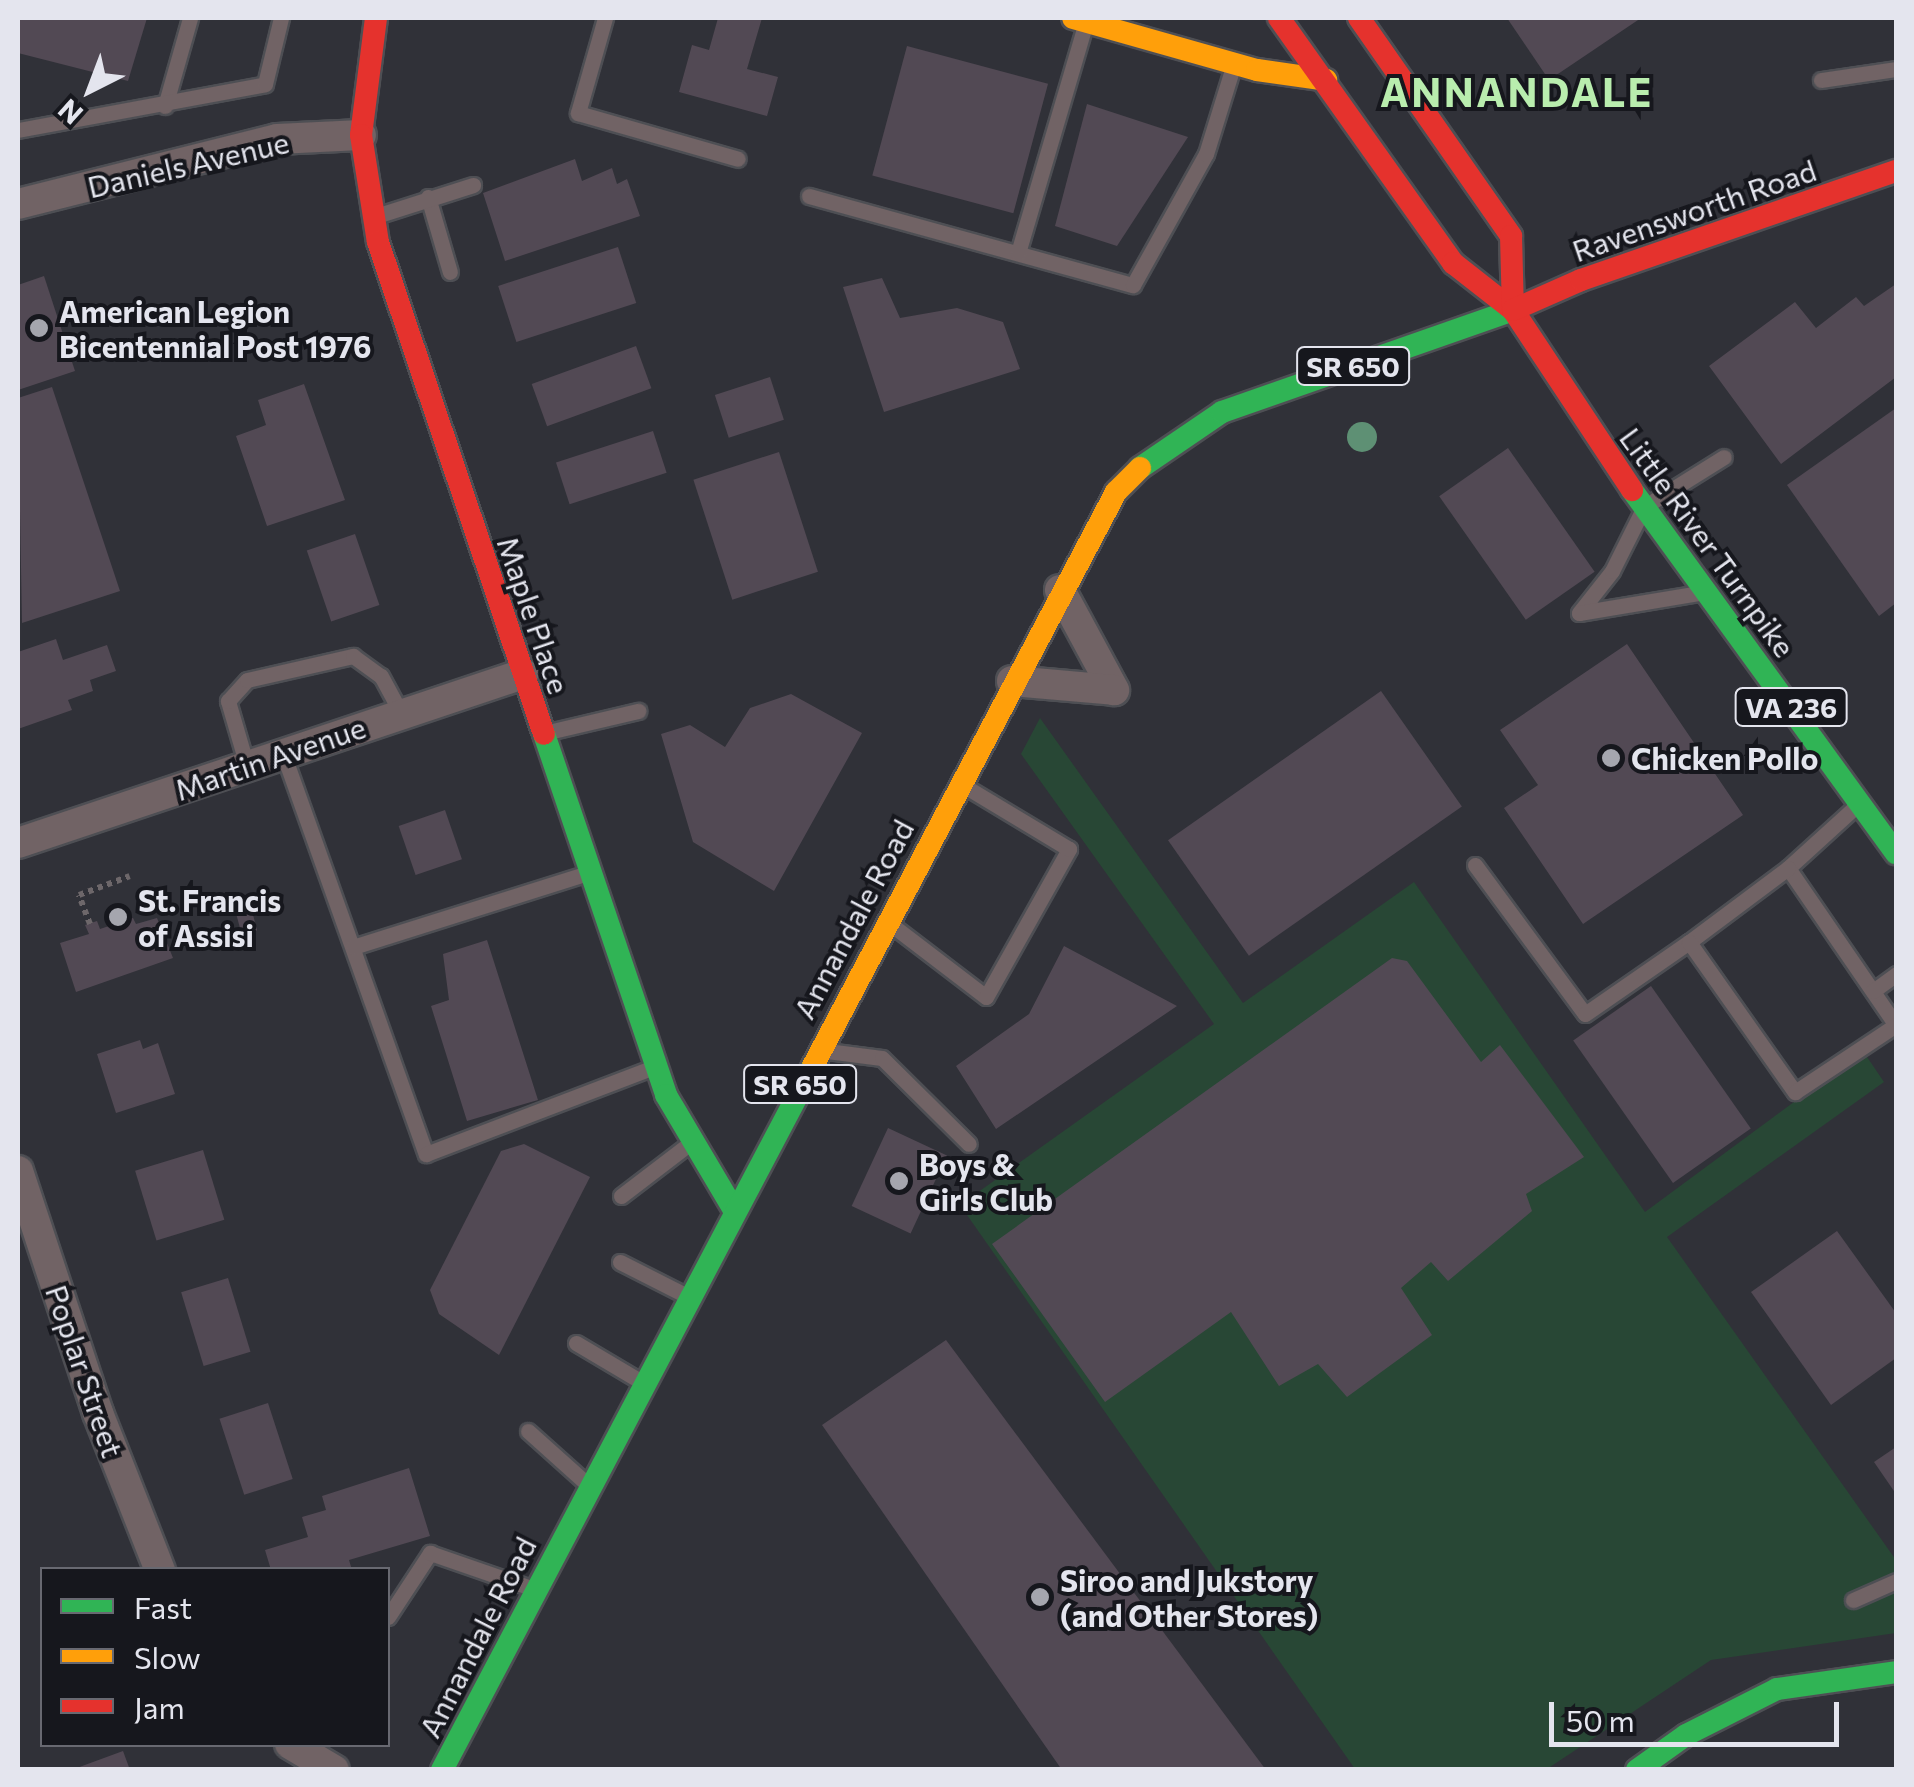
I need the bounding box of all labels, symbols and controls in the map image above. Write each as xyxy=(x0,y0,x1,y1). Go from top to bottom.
north arrow xyxy=(40,40,140,140)
district label: ANNANDALE xyxy=(1380,67,1654,115)
text: N xyxy=(51,93,89,132)
street label: Daniels Avenue xyxy=(84,123,292,205)
street label: Ravensworth Road xyxy=(1567,151,1821,269)
place label: American Legion Bicentennial Post 1976 xyxy=(59,293,372,364)
marker: American Legion Bicentennial Post 1976 xyxy=(28,317,50,339)
road number: SR 650 xyxy=(1296,343,1410,389)
street label: Little River Turnpike xyxy=(1613,420,1803,664)
street label: Maple Place xyxy=(490,532,578,698)
road number: VA 236 xyxy=(1734,684,1848,730)
street label: Martin Avenue xyxy=(170,709,370,807)
place label: Chicken Pollo xyxy=(1631,740,1818,776)
marker: Chicken Pollo xyxy=(1600,747,1622,769)
street label: Annandale Road xyxy=(785,813,921,1025)
place label: St. Francis of Assisi xyxy=(138,882,281,952)
marker: St. Francis of Assisi xyxy=(107,906,129,928)
road number: SR 650 xyxy=(742,1061,858,1107)
place label: Boys & Girls Club xyxy=(919,1146,1053,1216)
marker: Boys & Girls Club xyxy=(888,1170,910,1192)
street label: Poplar Street xyxy=(39,1280,131,1462)
street label: Annandale Road xyxy=(411,1531,543,1743)
place label: Siroo and Jukstory (and Other Stores) xyxy=(1060,1562,1318,1632)
legend xyxy=(40,1567,390,1747)
marker: Siroo and Jukstory (and Other Stores) xyxy=(1029,1586,1051,1608)
text: Fast xyxy=(134,1588,192,1625)
text: Slow xyxy=(134,1638,201,1675)
scale bar xyxy=(1554,1682,1844,1744)
text: Jam xyxy=(134,1688,185,1725)
text: 50 m xyxy=(1566,1701,1635,1738)

